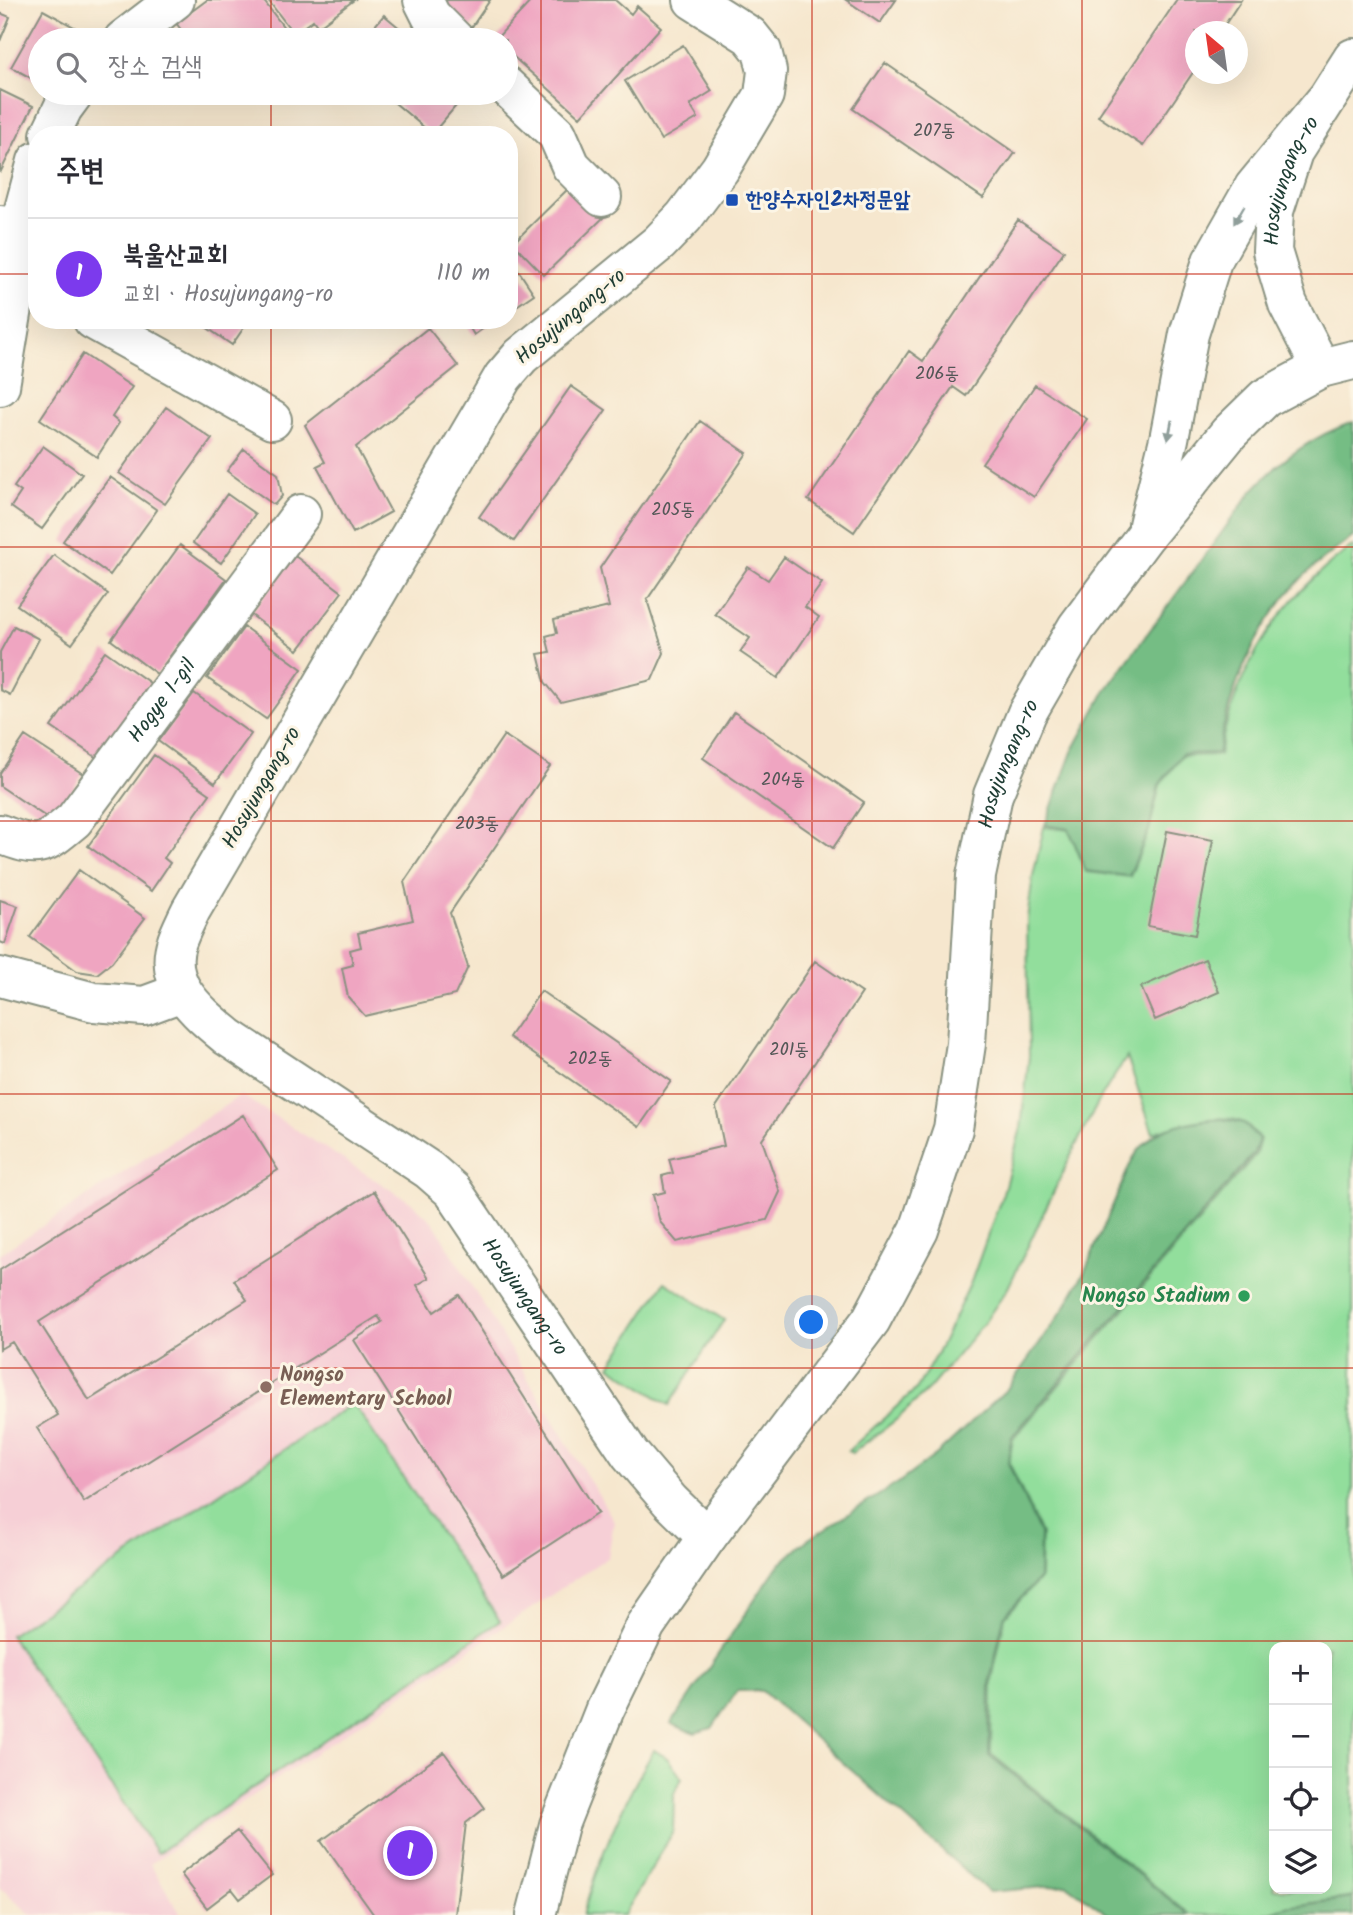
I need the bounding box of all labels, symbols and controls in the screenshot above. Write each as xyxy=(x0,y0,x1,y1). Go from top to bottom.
north arrow xyxy=(1185,21,1248,84)
search box xyxy=(28,28,518,105)
text: 장소 검색 xyxy=(108,46,202,88)
icon: search xyxy=(52,48,90,86)
street label: Hosujungang-ro xyxy=(1256,110,1328,246)
house number: 207동 xyxy=(913,117,955,146)
text: 주변 xyxy=(56,148,104,196)
place label: 한양수자인2차정문앞 xyxy=(745,184,910,217)
marker: 한양수자인2차정문앞 xyxy=(724,192,740,208)
one-way arrow xyxy=(1233,205,1245,224)
text: 북울산교회 xyxy=(123,235,228,277)
text: 1 xyxy=(76,256,82,292)
text: 110 m xyxy=(437,256,490,292)
street label: Hosujungang-ro xyxy=(508,261,634,373)
text: 교회 · Hosujungang-ro xyxy=(123,277,333,313)
house number: 206동 xyxy=(915,360,959,389)
one-way arrow xyxy=(1165,419,1176,441)
house number: 205동 xyxy=(651,496,695,525)
street label: Hogye 1-gil xyxy=(120,652,205,750)
street label: Hosujungang-ro xyxy=(970,693,1048,832)
street label: Hosujungang-ro xyxy=(214,721,310,855)
house number: 204동 xyxy=(761,766,805,795)
house number: 203동 xyxy=(455,810,499,839)
house number: 201동 xyxy=(769,1036,809,1065)
house number: 202동 xyxy=(568,1045,612,1074)
street label: Hosujungang-ro xyxy=(473,1231,576,1363)
place label: Nongso Stadium xyxy=(1082,1280,1230,1313)
marker: Nongso Stadium xyxy=(1236,1288,1252,1304)
your location xyxy=(794,1305,828,1339)
place label: Nongso Elementary School xyxy=(280,1359,452,1416)
marker: Nongso Elementary School xyxy=(258,1379,274,1395)
map controls xyxy=(1269,1642,1332,1894)
button: + xyxy=(1269,1642,1332,1705)
button: − xyxy=(1269,1705,1332,1768)
button: locate xyxy=(1269,1768,1332,1831)
pin: 1 xyxy=(387,1827,433,1879)
button: layers xyxy=(1269,1831,1332,1894)

